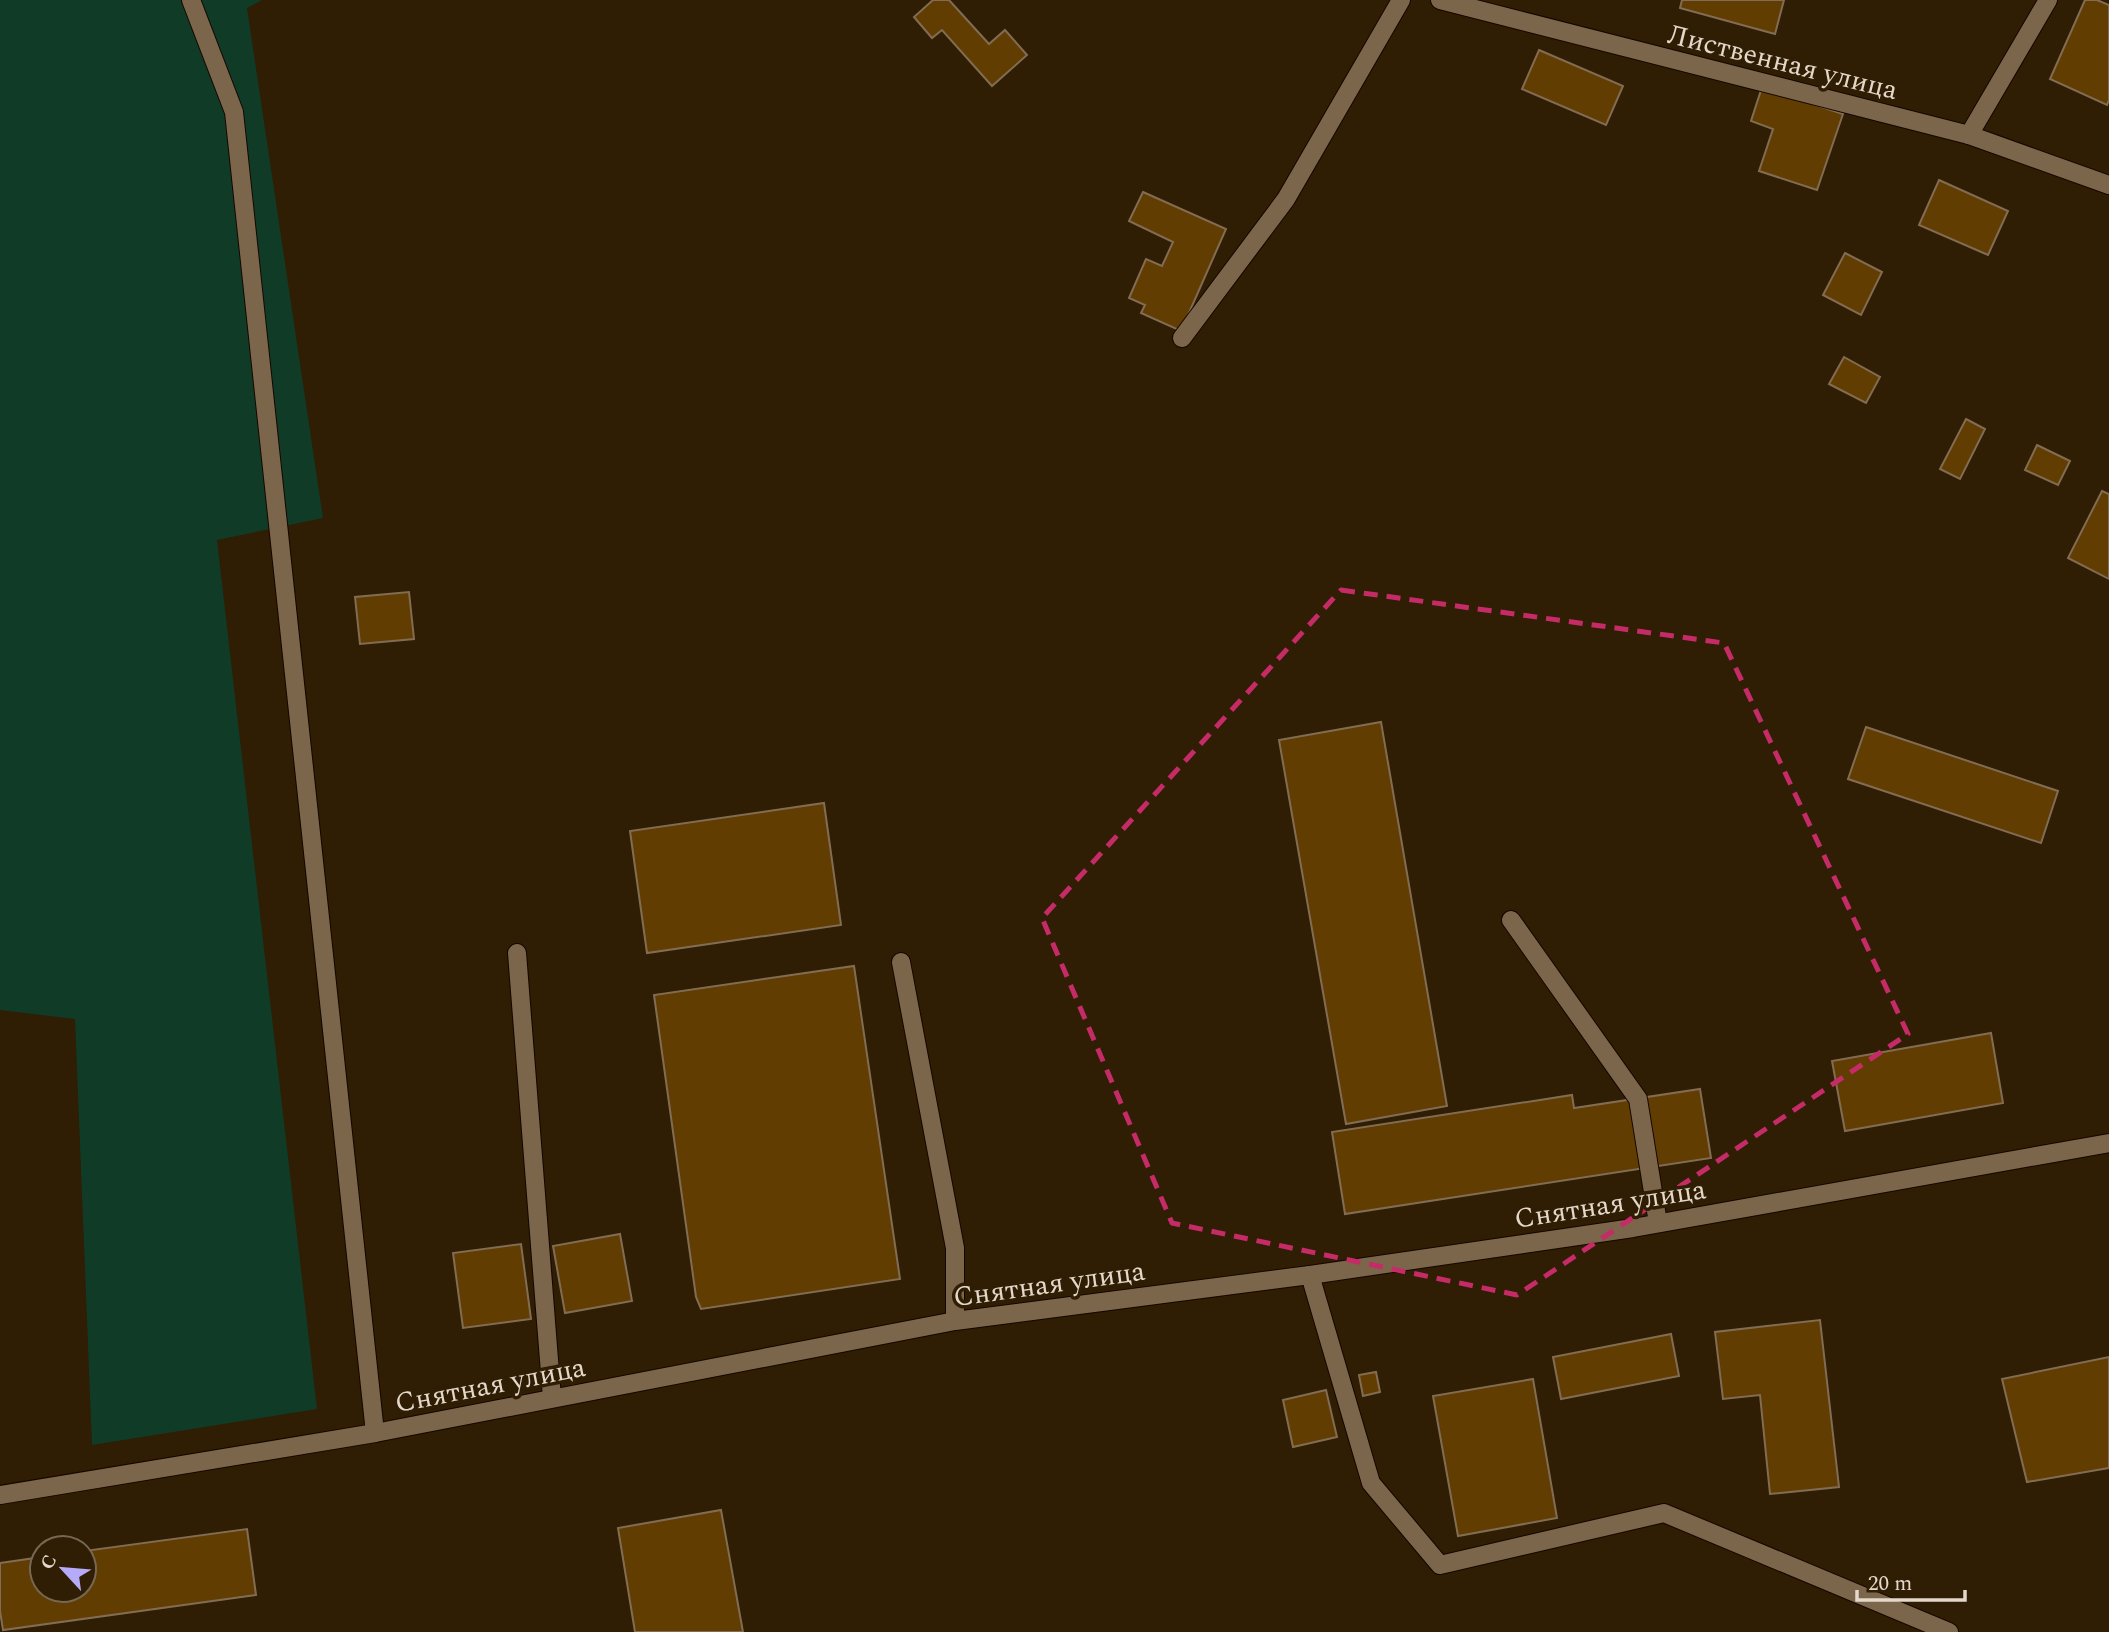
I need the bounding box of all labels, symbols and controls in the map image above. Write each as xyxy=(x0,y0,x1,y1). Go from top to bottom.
street label: Лиственная улица xyxy=(1663,13,1903,112)
street label: Снятная улица xyxy=(1511,1168,1709,1241)
street label: Снятная улица xyxy=(950,1250,1148,1319)
street label: Снятная улица xyxy=(391,1346,590,1425)
north arrow xyxy=(28,1534,98,1604)
text: С xyxy=(33,1550,65,1575)
scale bar xyxy=(1857,1558,1966,1602)
text: 20 m xyxy=(1868,1568,1912,1600)

